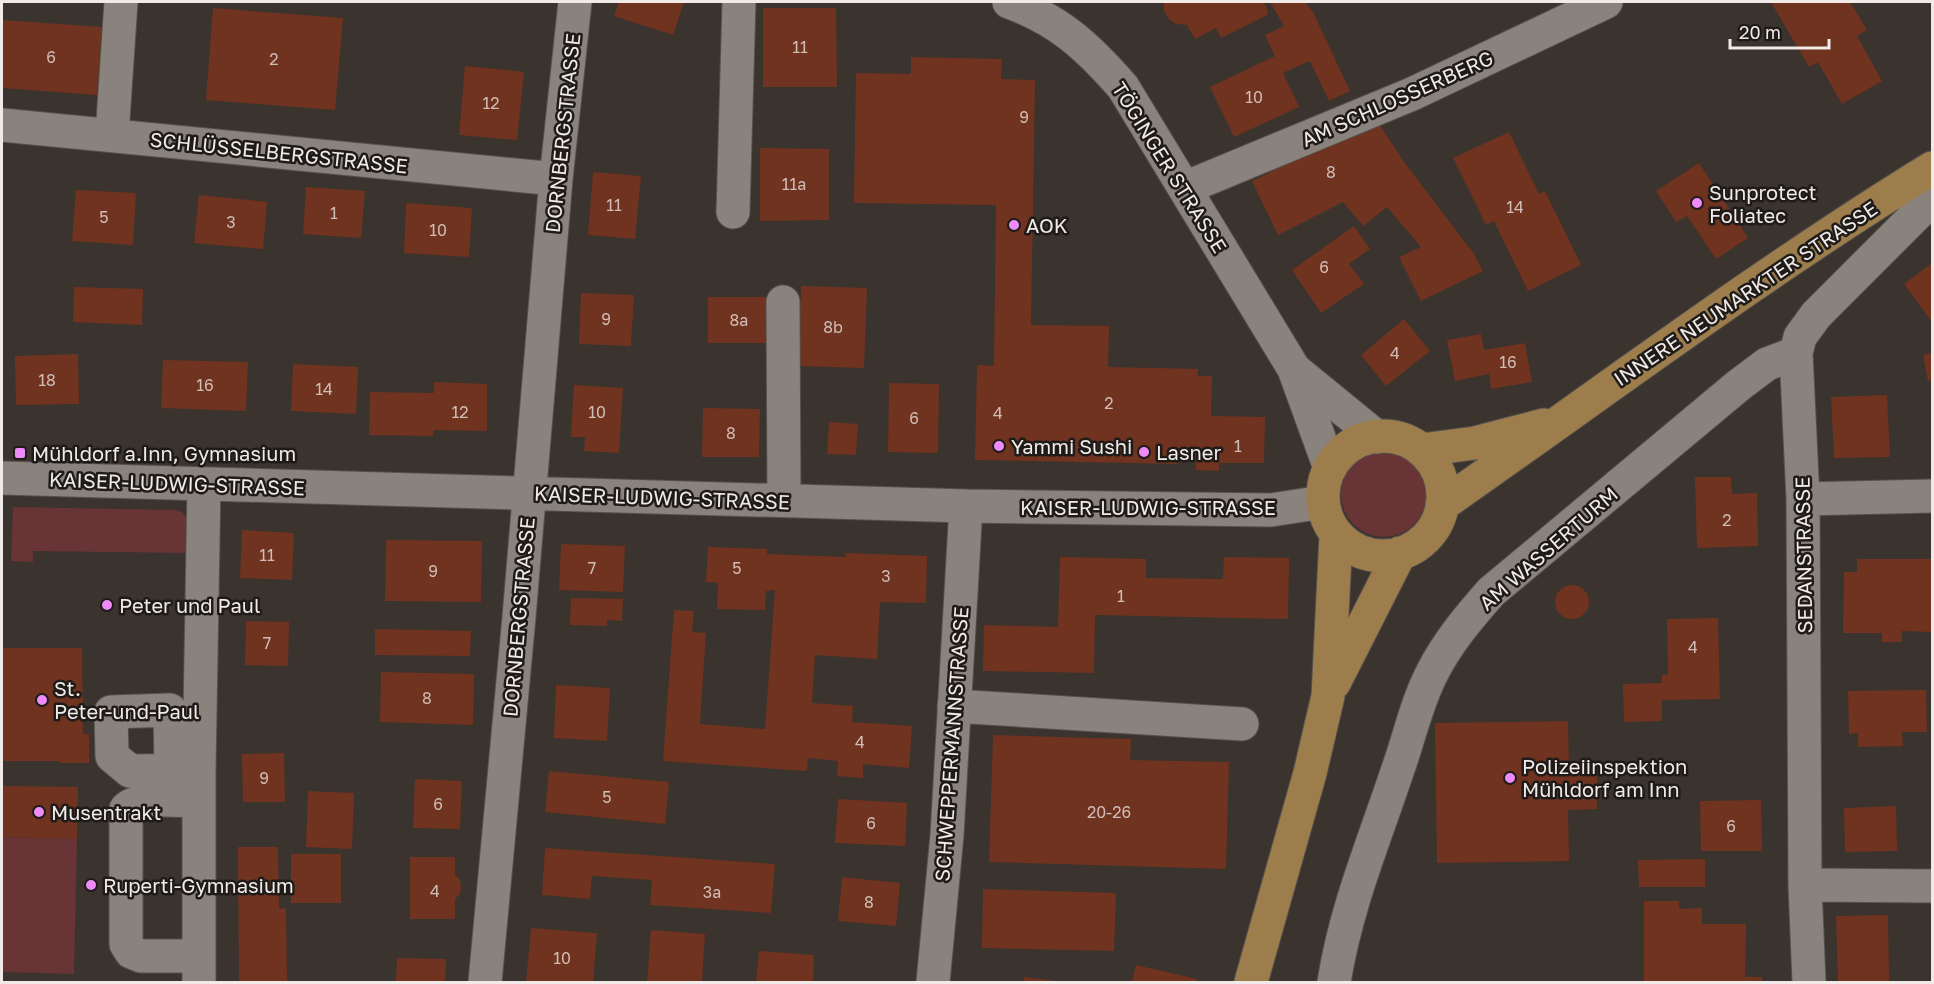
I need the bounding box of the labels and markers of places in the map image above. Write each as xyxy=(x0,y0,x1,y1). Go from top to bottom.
place label: Sunprotect Foliatec xyxy=(1709,180,1817,227)
marker: Sunprotect Foliatec xyxy=(1690,196,1704,210)
place label: AOK xyxy=(1026,213,1068,237)
marker: AOK xyxy=(1007,218,1021,232)
place label: Yammi Sushi xyxy=(1011,434,1132,458)
marker: Yammi Sushi xyxy=(992,439,1006,453)
place label: Lasner xyxy=(1156,440,1221,464)
place label: Mühldorf a.Inn, Gymnasium xyxy=(32,441,296,465)
marker: Lasner xyxy=(1137,445,1151,459)
marker: Mühldorf a.Inn, Gymnasium xyxy=(13,446,27,460)
place label: Peter und Paul xyxy=(119,593,260,617)
marker: Peter und Paul xyxy=(100,598,114,612)
place label: St. Peter-und-Paul xyxy=(54,676,199,723)
marker: St. Peter-und-Paul xyxy=(35,693,49,707)
place label: Polizeiinspektion Mühldorf am Inn xyxy=(1522,754,1687,801)
marker: Polizeiinspektion Mühldorf am Inn xyxy=(1503,771,1517,785)
place label: Musentrakt xyxy=(51,800,161,824)
marker: Musentrakt xyxy=(32,805,46,819)
place label: Ruperti-Gymnasium xyxy=(103,873,294,897)
marker: Ruperti-Gymnasium xyxy=(84,878,98,892)

